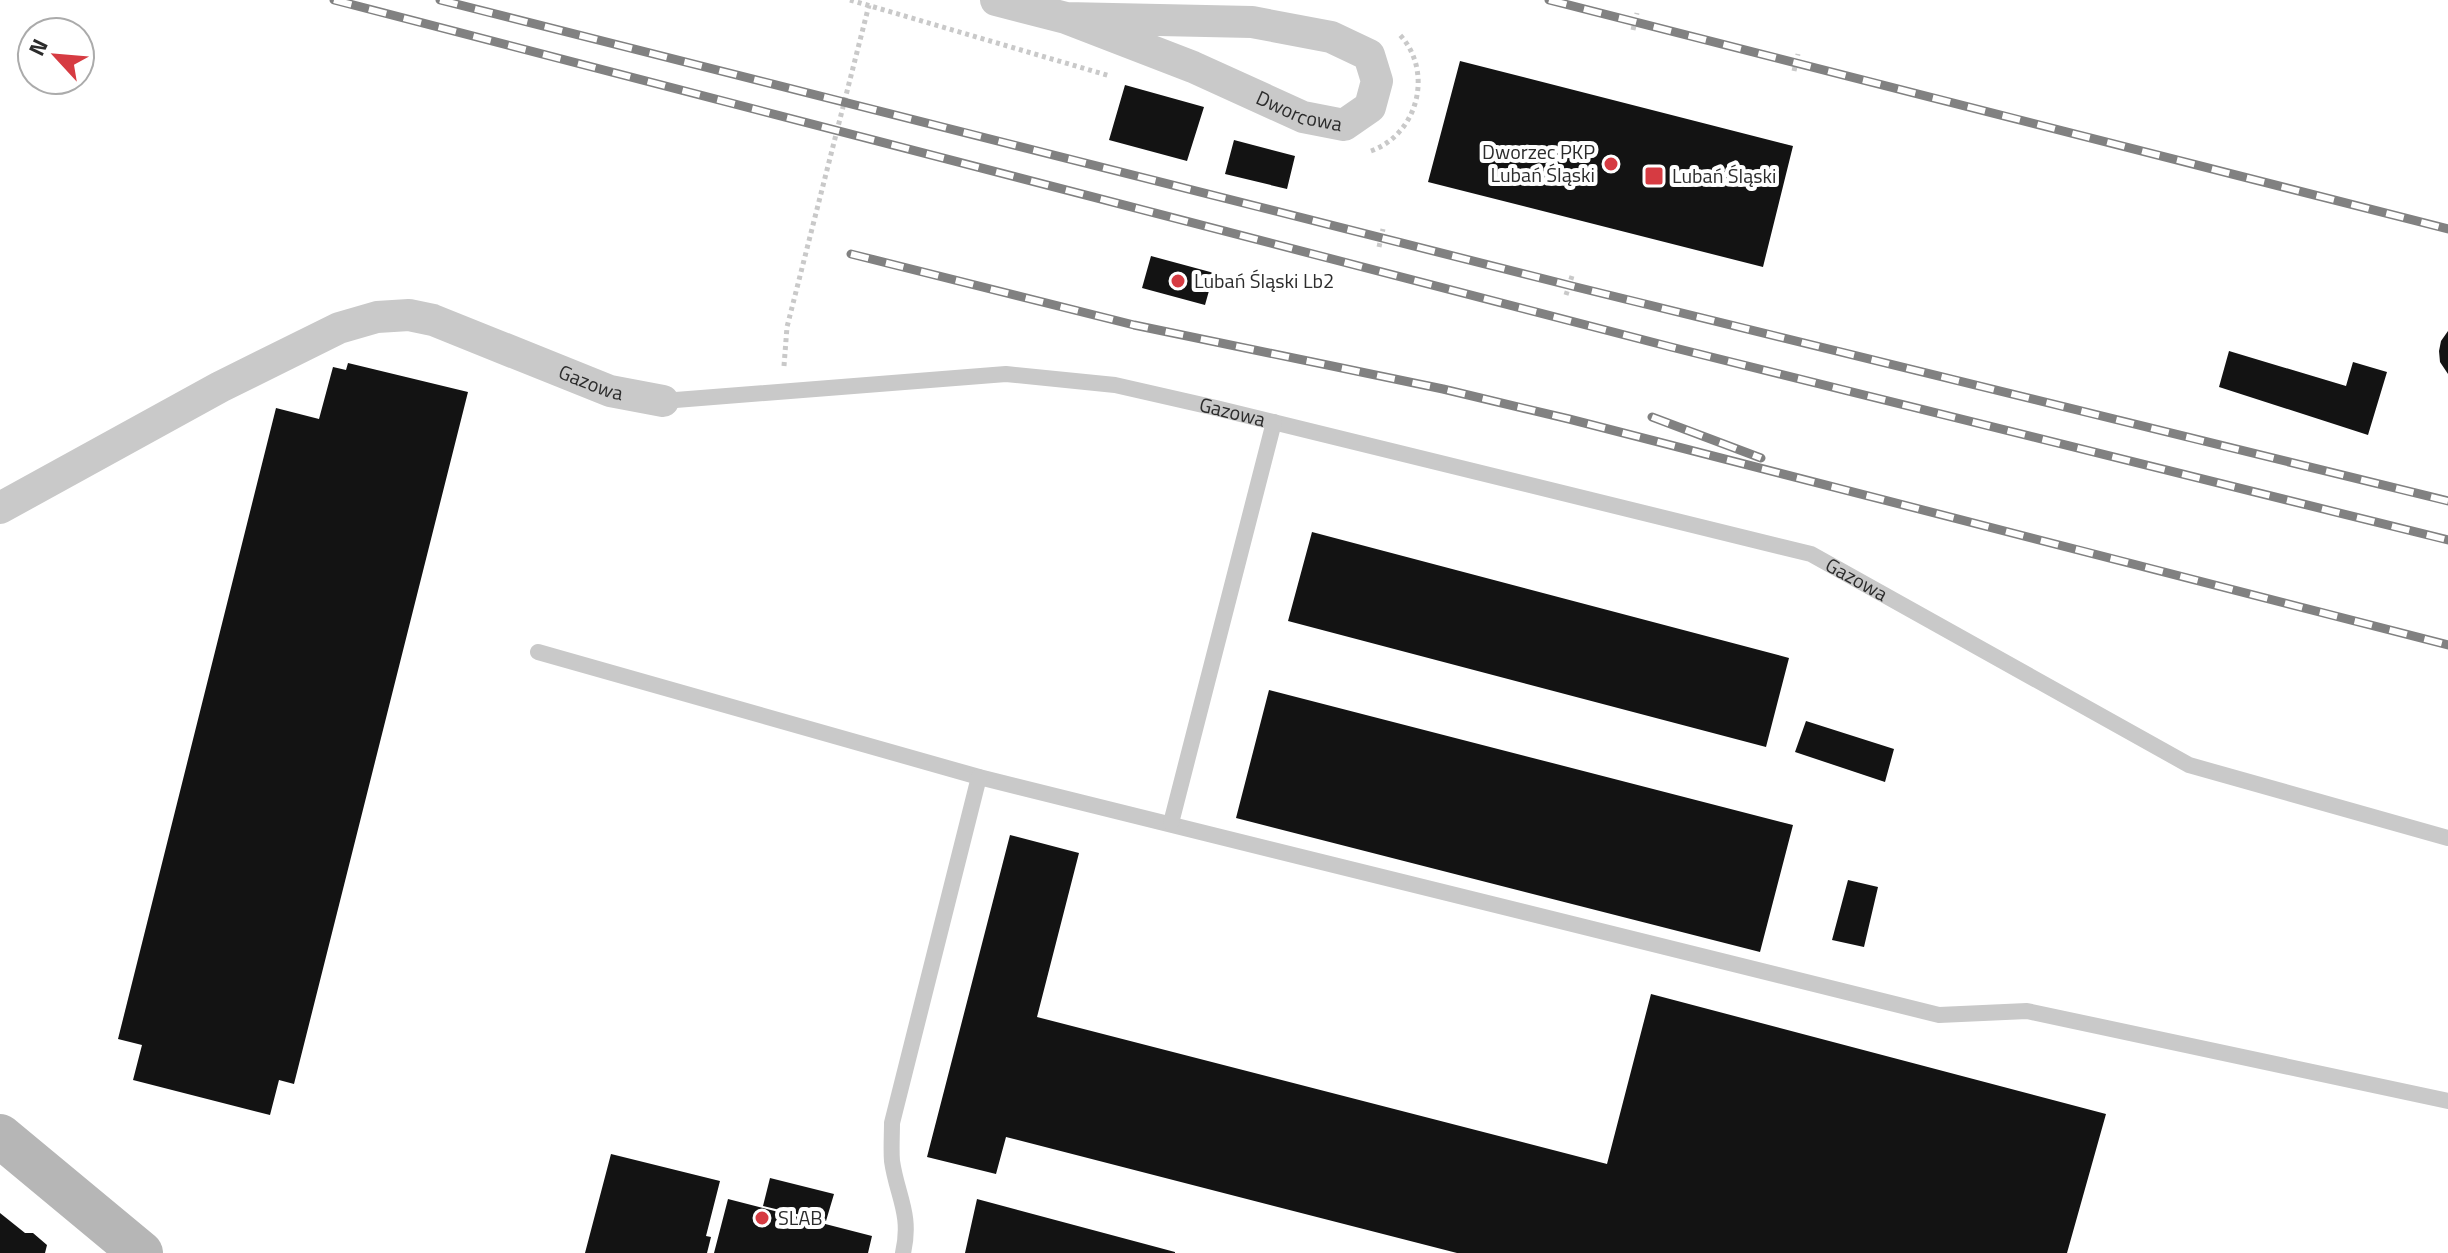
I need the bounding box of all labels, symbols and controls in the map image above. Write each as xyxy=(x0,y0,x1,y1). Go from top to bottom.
north arrow xyxy=(16,16,96,96)
text: N xyxy=(19,33,57,62)
street label: Dworcowa xyxy=(1251,82,1345,139)
place label: Dworzec PKP Lubań Śląski xyxy=(1482,136,1595,190)
marker: Dworzec PKP Lubań Śląski xyxy=(1602,155,1620,173)
place label: Lubań Śląski xyxy=(1672,160,1777,191)
marker: Lubań Śląski xyxy=(1643,165,1665,187)
place label: Lubań Śląski Lb2 xyxy=(1194,265,1334,296)
marker: Lubań Śląski Lb2 xyxy=(1169,272,1187,290)
street label: Gazowa xyxy=(554,356,626,408)
street label: Gazowa xyxy=(1196,389,1269,435)
street label: Gazowa xyxy=(1820,549,1894,609)
place label: SLAB xyxy=(778,1202,823,1233)
marker: SLAB xyxy=(753,1209,771,1227)

